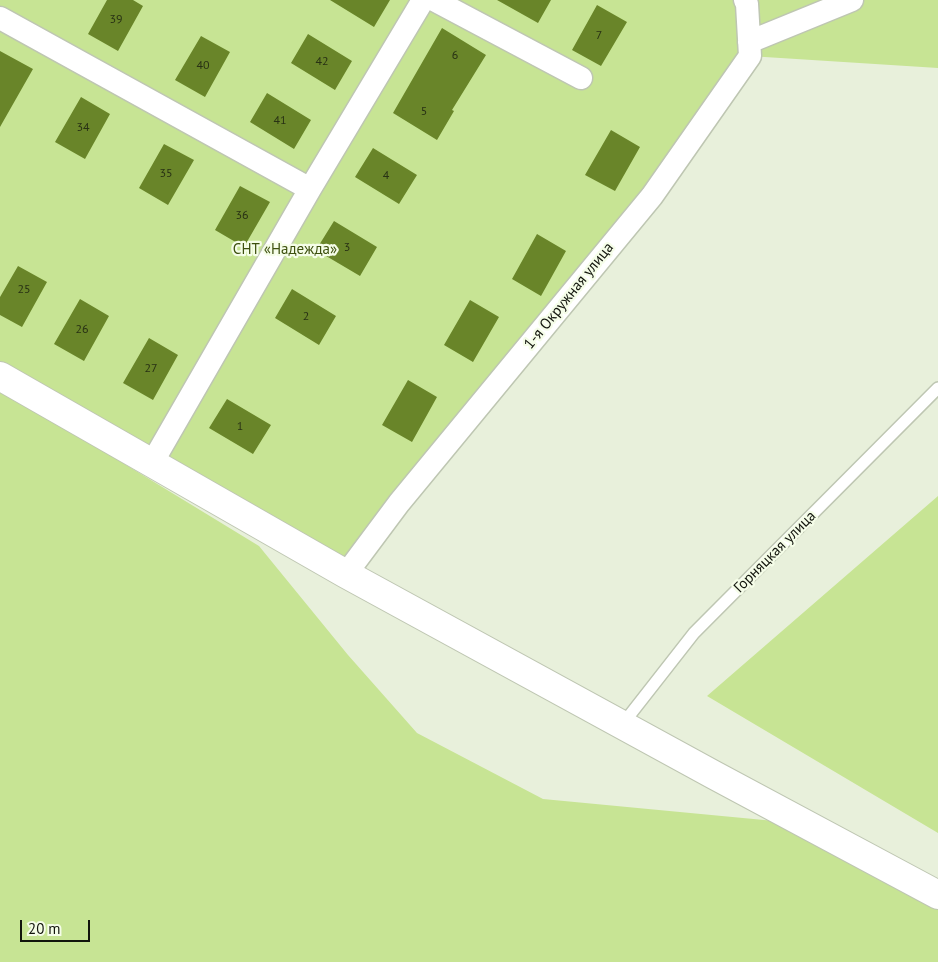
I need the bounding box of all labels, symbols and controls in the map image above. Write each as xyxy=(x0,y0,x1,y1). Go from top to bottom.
house number: 39 xyxy=(109,13,123,27)
house number: 7 xyxy=(596,29,602,43)
house number: 6 xyxy=(452,49,458,63)
house number: 42 xyxy=(315,55,329,69)
house number: 40 xyxy=(196,59,210,73)
house number: 5 xyxy=(421,105,427,119)
house number: 41 xyxy=(273,114,287,128)
house number: 34 xyxy=(76,121,90,135)
house number: 35 xyxy=(159,167,173,181)
house number: 4 xyxy=(383,169,389,183)
house number: 36 xyxy=(235,209,249,223)
street label: 1-я Окружная улица xyxy=(521,239,617,353)
park label: СНТ «Надежда» xyxy=(233,241,337,259)
house number: 3 xyxy=(344,241,350,255)
house number: 25 xyxy=(17,283,31,297)
house number: 2 xyxy=(303,310,309,324)
house number: 26 xyxy=(75,323,89,337)
house number: 27 xyxy=(144,362,158,376)
house number: 1 xyxy=(237,420,243,434)
street label: Горняцкая улица xyxy=(730,507,820,597)
scale bar xyxy=(22,910,92,942)
text: 20 m xyxy=(28,919,61,938)

